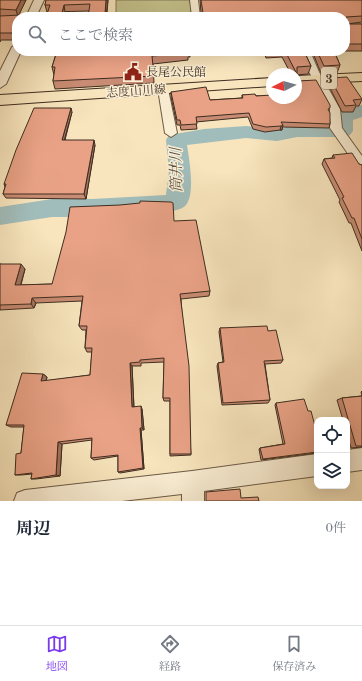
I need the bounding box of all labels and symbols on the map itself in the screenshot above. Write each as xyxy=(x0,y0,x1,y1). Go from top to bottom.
public building icon: 長尾公民館 xyxy=(123,62,143,82)
place label: 長尾公民館 xyxy=(146,65,206,79)
road number: 3 xyxy=(321,67,337,89)
north arrow xyxy=(266,68,302,104)
street label: 志度山川線 xyxy=(106,82,166,100)
water label: 筒井川 xyxy=(168,145,185,193)

